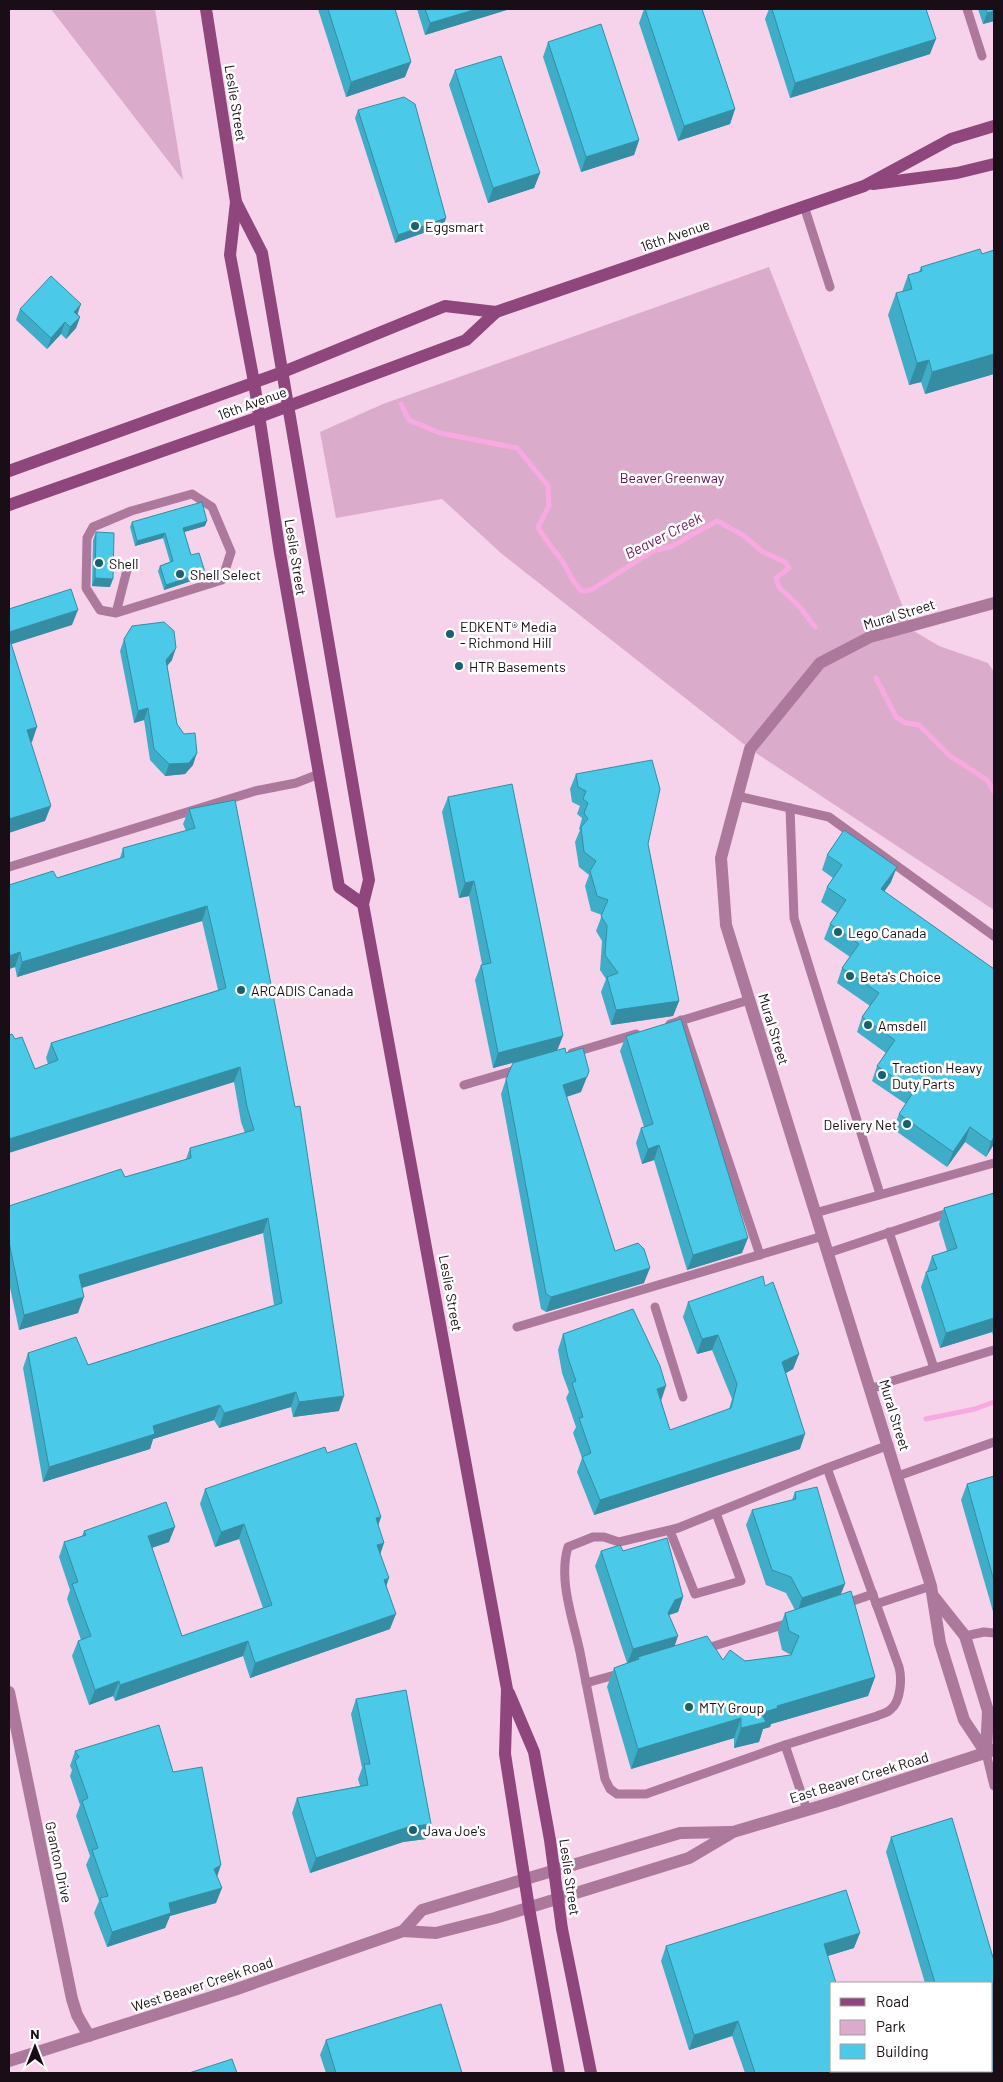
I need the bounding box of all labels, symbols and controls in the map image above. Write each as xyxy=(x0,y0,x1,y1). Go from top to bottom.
street label: Leslie Street xyxy=(222,63,250,143)
street label: 16th Avenue xyxy=(638,215,712,255)
place label: Eggsmart xyxy=(425,218,484,235)
marker: Eggsmart xyxy=(409,220,421,232)
street label: 16th Avenue xyxy=(215,383,289,423)
park label: Beaver Greenway xyxy=(620,469,725,486)
water label: Beaver Creek xyxy=(621,508,705,562)
street label: Leslie Street xyxy=(282,517,310,597)
place label: Shell xyxy=(109,555,139,572)
marker: Shell xyxy=(93,557,105,569)
place label: Shell Select xyxy=(190,566,261,583)
marker: Shell Select xyxy=(174,568,186,580)
street label: Mural Street xyxy=(861,595,937,633)
place label: EDKENT® Media - Richmond Hill xyxy=(460,618,557,651)
marker: EDKENT® Media - Richmond Hill xyxy=(444,628,456,640)
place label: HTR Basements xyxy=(469,658,566,675)
marker: HTR Basements xyxy=(453,660,465,672)
place label: Lego Canada xyxy=(848,924,926,941)
marker: Lego Canada xyxy=(832,926,844,938)
place label: Beta's Choice xyxy=(860,968,941,985)
marker: Beta's Choice xyxy=(844,970,856,982)
place label: ARCADIS Canada xyxy=(251,982,353,999)
marker: ARCADIS Canada xyxy=(235,984,247,996)
street label: Mural Street xyxy=(755,991,793,1067)
place label: Amsdell xyxy=(878,1017,926,1034)
marker: Amsdell xyxy=(862,1019,874,1031)
place label: Traction Heavy Duty Parts xyxy=(892,1059,983,1092)
marker: Traction Heavy Duty Parts xyxy=(876,1069,888,1081)
place label: Delivery Net xyxy=(824,1116,897,1133)
marker: Delivery Net xyxy=(901,1118,913,1130)
street label: Leslie Street xyxy=(436,1253,466,1333)
street label: Mural Street xyxy=(876,1377,914,1453)
place label: MTY Group xyxy=(699,1699,764,1716)
marker: MTY Group xyxy=(683,1701,695,1713)
street label: East Beaver Creek Road xyxy=(787,1748,931,1806)
street label: Granton Drive xyxy=(42,1820,76,1904)
place label: Java Joe's xyxy=(423,1822,486,1839)
marker: Java Joe's xyxy=(407,1824,419,1836)
street label: Leslie Street xyxy=(556,1838,584,1916)
street label: West Beaver Creek Road xyxy=(129,1953,275,2015)
legend xyxy=(830,1982,993,2072)
text: Road xyxy=(876,1992,909,2010)
text: Park xyxy=(876,2017,906,2035)
north arrow xyxy=(10,2022,60,2072)
text: N xyxy=(30,2025,40,2042)
text: Building xyxy=(876,2042,929,2060)

